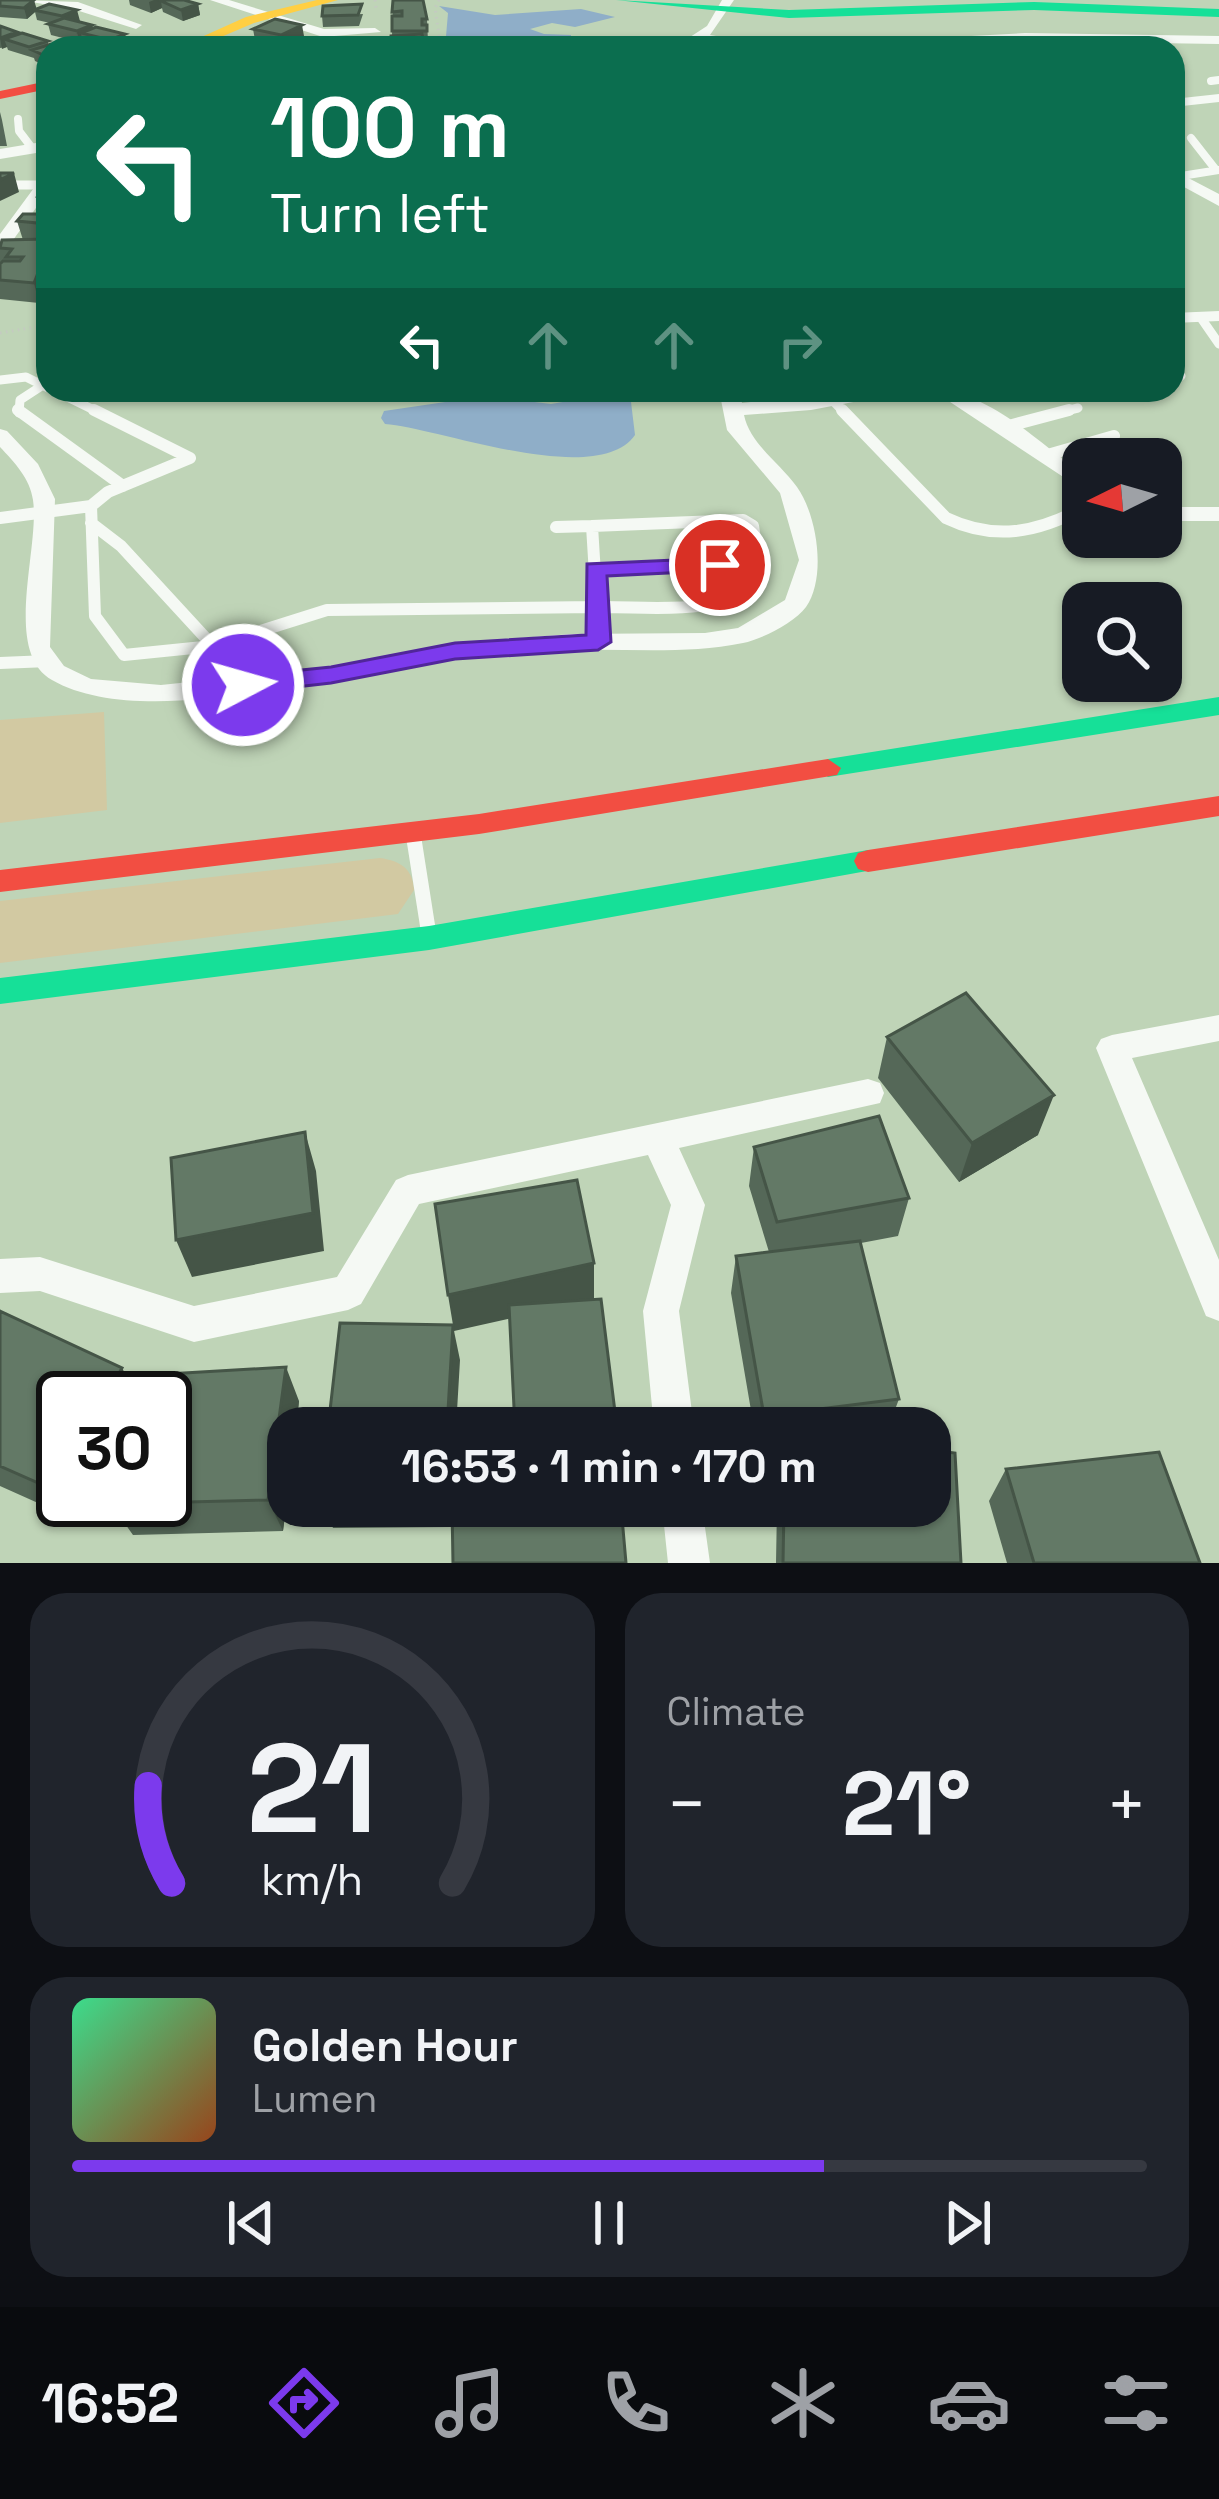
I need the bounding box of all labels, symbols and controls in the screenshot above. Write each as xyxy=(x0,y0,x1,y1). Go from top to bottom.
text: 100 m xyxy=(270,74,510,182)
icon: left xyxy=(72,84,228,240)
text: Turn left xyxy=(270,179,490,248)
icon: left xyxy=(389,312,455,378)
icon: ahead xyxy=(515,312,581,378)
icon: ahead xyxy=(641,312,707,378)
icon: right xyxy=(767,312,833,378)
north arrow xyxy=(1062,438,1182,558)
map controls xyxy=(1062,438,1182,702)
pin xyxy=(669,514,771,616)
icon: arrive xyxy=(687,532,753,598)
button: search xyxy=(1062,582,1182,702)
position arrow xyxy=(180,622,306,748)
speed limit sign: 30 xyxy=(36,1371,192,1527)
text: 16:53 · 1 min · 170 m xyxy=(401,1438,817,1495)
text: Climate xyxy=(667,1687,806,1736)
text: 21 xyxy=(247,1709,378,1868)
text: 21° xyxy=(842,1746,972,1861)
text: − xyxy=(667,1762,707,1846)
text: + xyxy=(1106,1762,1147,1846)
text: km/h xyxy=(261,1853,363,1908)
text: Golden Hour xyxy=(252,2017,518,2074)
text: Lumen xyxy=(252,2074,378,2123)
icon: previous xyxy=(218,2190,284,2256)
icon: pause xyxy=(576,2190,642,2256)
icon: next xyxy=(935,2190,1001,2256)
icon: directions xyxy=(262,2361,346,2445)
icon: music xyxy=(428,2361,512,2445)
icon: phone xyxy=(594,2361,678,2445)
icon: climate xyxy=(761,2361,845,2445)
icon: car xyxy=(927,2361,1011,2445)
icon: filters xyxy=(1094,2361,1178,2445)
text: 16:52 xyxy=(41,2369,179,2438)

